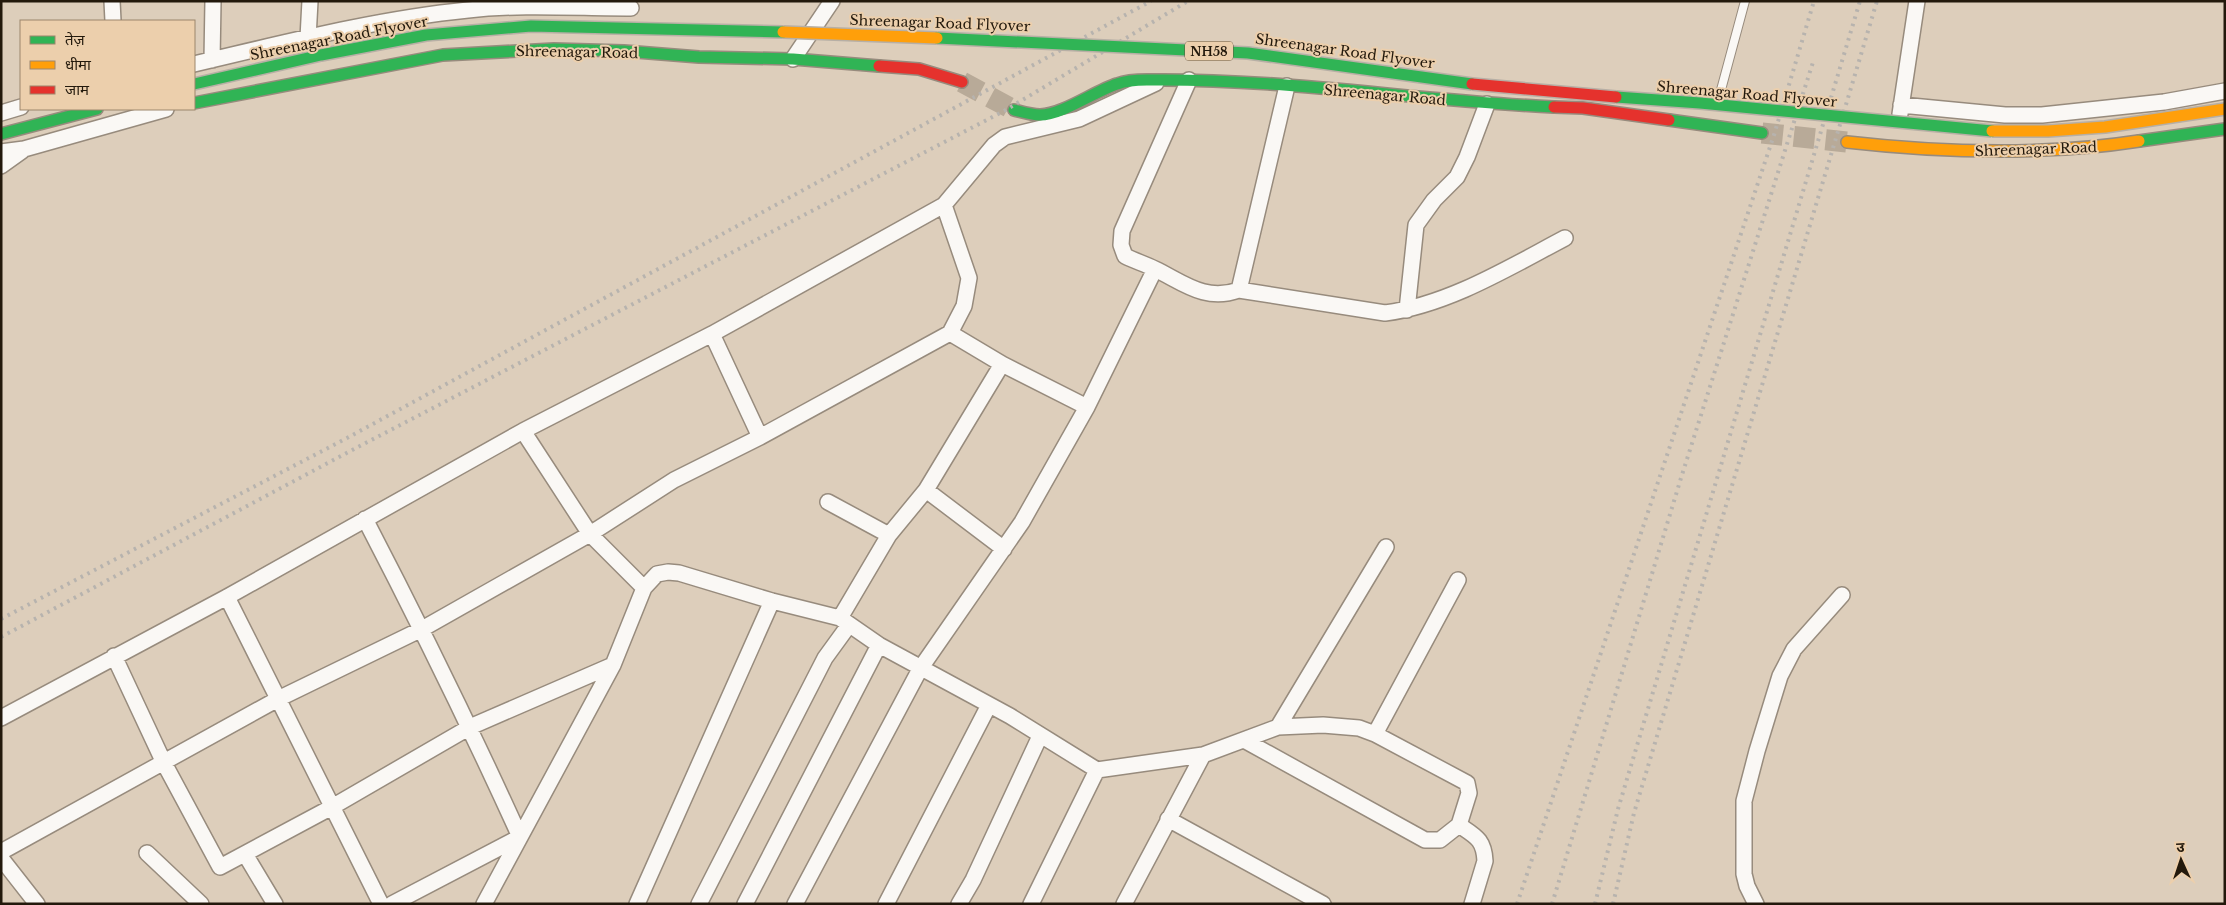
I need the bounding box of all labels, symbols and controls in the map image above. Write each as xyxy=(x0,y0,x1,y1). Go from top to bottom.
street label: Shreenagar Road Flyover xyxy=(849,11,1031,35)
street label: Shreenagar Road Flyover xyxy=(249,12,430,64)
legend xyxy=(20,20,195,110)
text: तेज़ xyxy=(65,30,86,49)
street label: Shreenagar Road Flyover xyxy=(1254,30,1436,73)
road number: NH58 xyxy=(1185,41,1233,60)
street label: Shreenagar Road xyxy=(516,42,639,62)
text: धीमा xyxy=(65,55,92,74)
street label: Shreenagar Road Flyover xyxy=(1656,77,1838,111)
text: जाम xyxy=(65,80,90,99)
street label: Shreenagar Road xyxy=(1323,81,1447,109)
street label: Shreenagar Road xyxy=(1975,138,2098,160)
north arrow xyxy=(2156,835,2206,885)
text: उ xyxy=(2176,838,2186,856)

